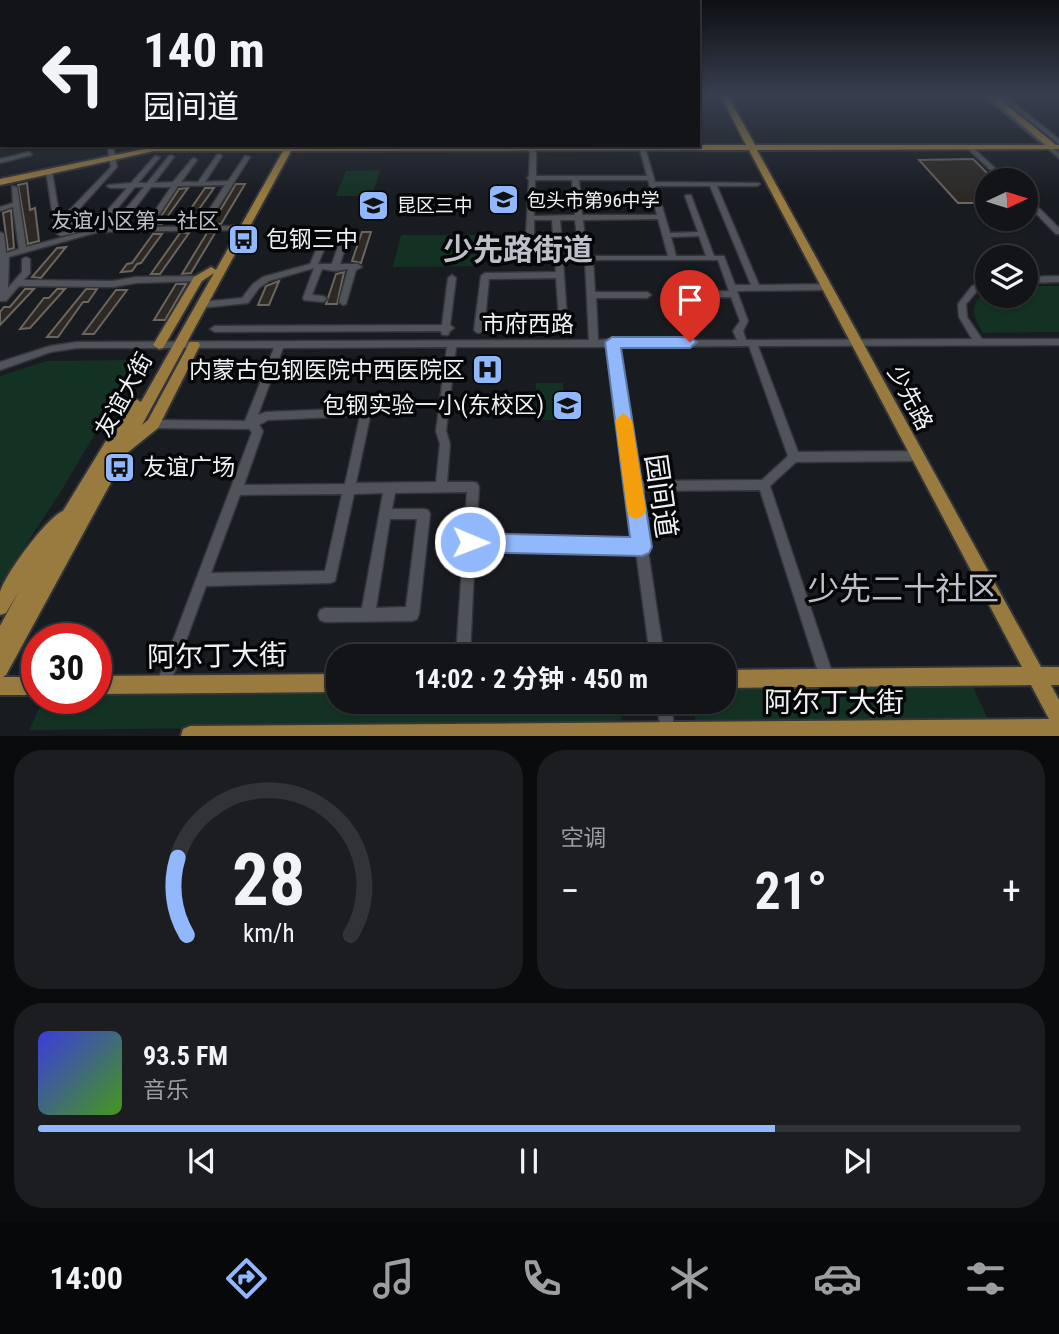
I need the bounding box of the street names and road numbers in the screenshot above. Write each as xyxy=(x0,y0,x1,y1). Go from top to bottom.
street label: 市府西路 xyxy=(482,311,574,338)
street label: 友谊大街 xyxy=(90,348,158,442)
street label: 少先路 xyxy=(882,361,938,435)
street label: 园间道 xyxy=(639,452,683,540)
street label: 阿尔丁大街 xyxy=(147,638,287,674)
street label: 阿尔丁大街 xyxy=(764,686,904,719)

